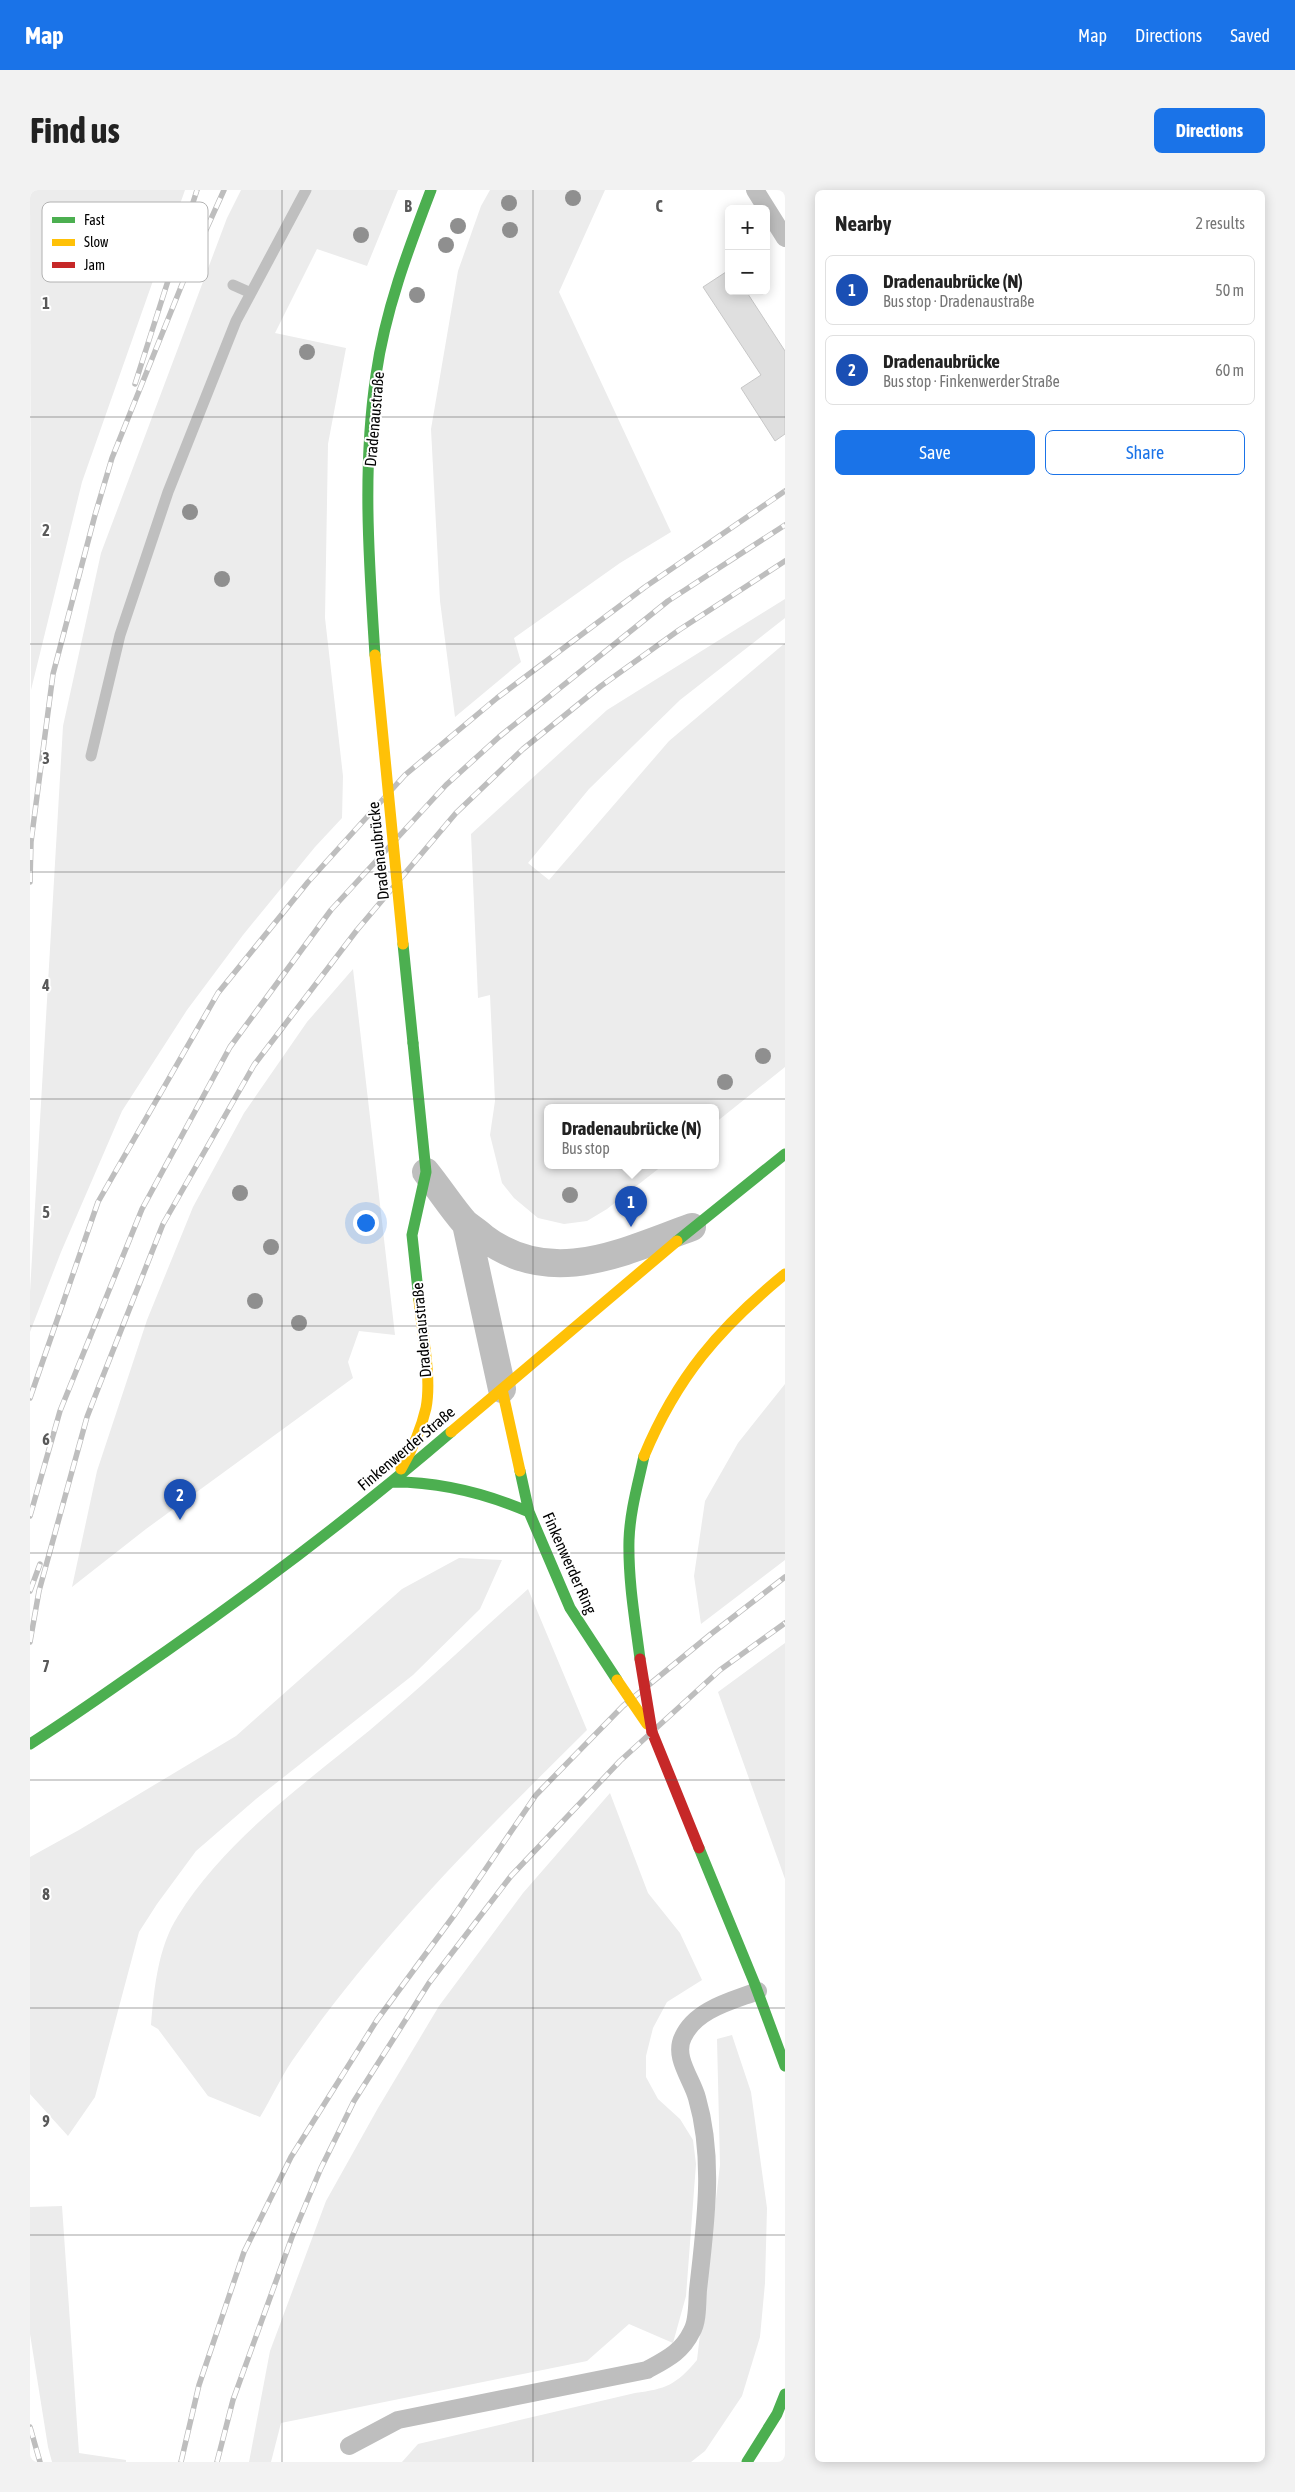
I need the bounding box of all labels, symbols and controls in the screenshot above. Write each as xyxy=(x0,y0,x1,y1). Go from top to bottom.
text: Map xyxy=(25,22,64,49)
text: Map xyxy=(1078,25,1107,46)
text: Directions xyxy=(1135,25,1202,46)
text: Saved xyxy=(1230,25,1270,46)
button: Directions xyxy=(1154,108,1265,153)
text: Find us xyxy=(30,110,120,150)
text: B xyxy=(404,197,412,215)
text: C xyxy=(655,197,663,215)
legend xyxy=(42,202,208,282)
map controls xyxy=(725,205,770,295)
button: + xyxy=(725,205,770,250)
text: Nearby xyxy=(835,211,891,235)
text: Fast xyxy=(84,212,105,228)
text: 2 results xyxy=(1195,214,1245,232)
text: Slow xyxy=(84,234,109,250)
button: − xyxy=(725,250,770,295)
text: Jam xyxy=(84,257,105,273)
text: Dradenaubrücke (N) xyxy=(883,270,1023,292)
text: 1 xyxy=(848,281,856,299)
text: 50 m xyxy=(1215,281,1244,299)
text: Bus stop · Dradenaustraße xyxy=(883,292,1035,310)
text: 1 xyxy=(42,294,50,312)
text: Dradenaubrücke xyxy=(883,350,1000,372)
text: 2 xyxy=(848,361,856,379)
text: 60 m xyxy=(1215,361,1244,379)
street label: Dradenaustraße xyxy=(361,371,387,467)
text: Bus stop · Finkenwerder Straße xyxy=(883,372,1060,390)
button: Save xyxy=(835,430,1035,475)
button: Share xyxy=(1045,430,1245,475)
text: 2 xyxy=(42,521,50,539)
text: 3 xyxy=(42,749,50,767)
street label: Dradenaubrücke xyxy=(364,801,392,901)
text: 4 xyxy=(41,976,50,994)
popup xyxy=(544,1104,719,1169)
text: Dradenaubrücke (N) xyxy=(562,1117,701,1139)
text: Bus stop xyxy=(562,1139,610,1157)
pin: 1 xyxy=(615,1186,647,1227)
text: 5 xyxy=(42,1203,50,1221)
your location xyxy=(353,1210,379,1236)
street label: Dradenaustraße xyxy=(408,1282,434,1378)
street label: Finkenwerder Straße xyxy=(354,1402,458,1494)
text: 6 xyxy=(42,1430,50,1448)
pin: 2 xyxy=(164,1479,196,1520)
street label: Finkenwerder Ring xyxy=(539,1510,600,1617)
text: 7 xyxy=(42,1657,50,1675)
text: 8 xyxy=(42,1885,50,1903)
text: 9 xyxy=(42,2112,50,2130)

